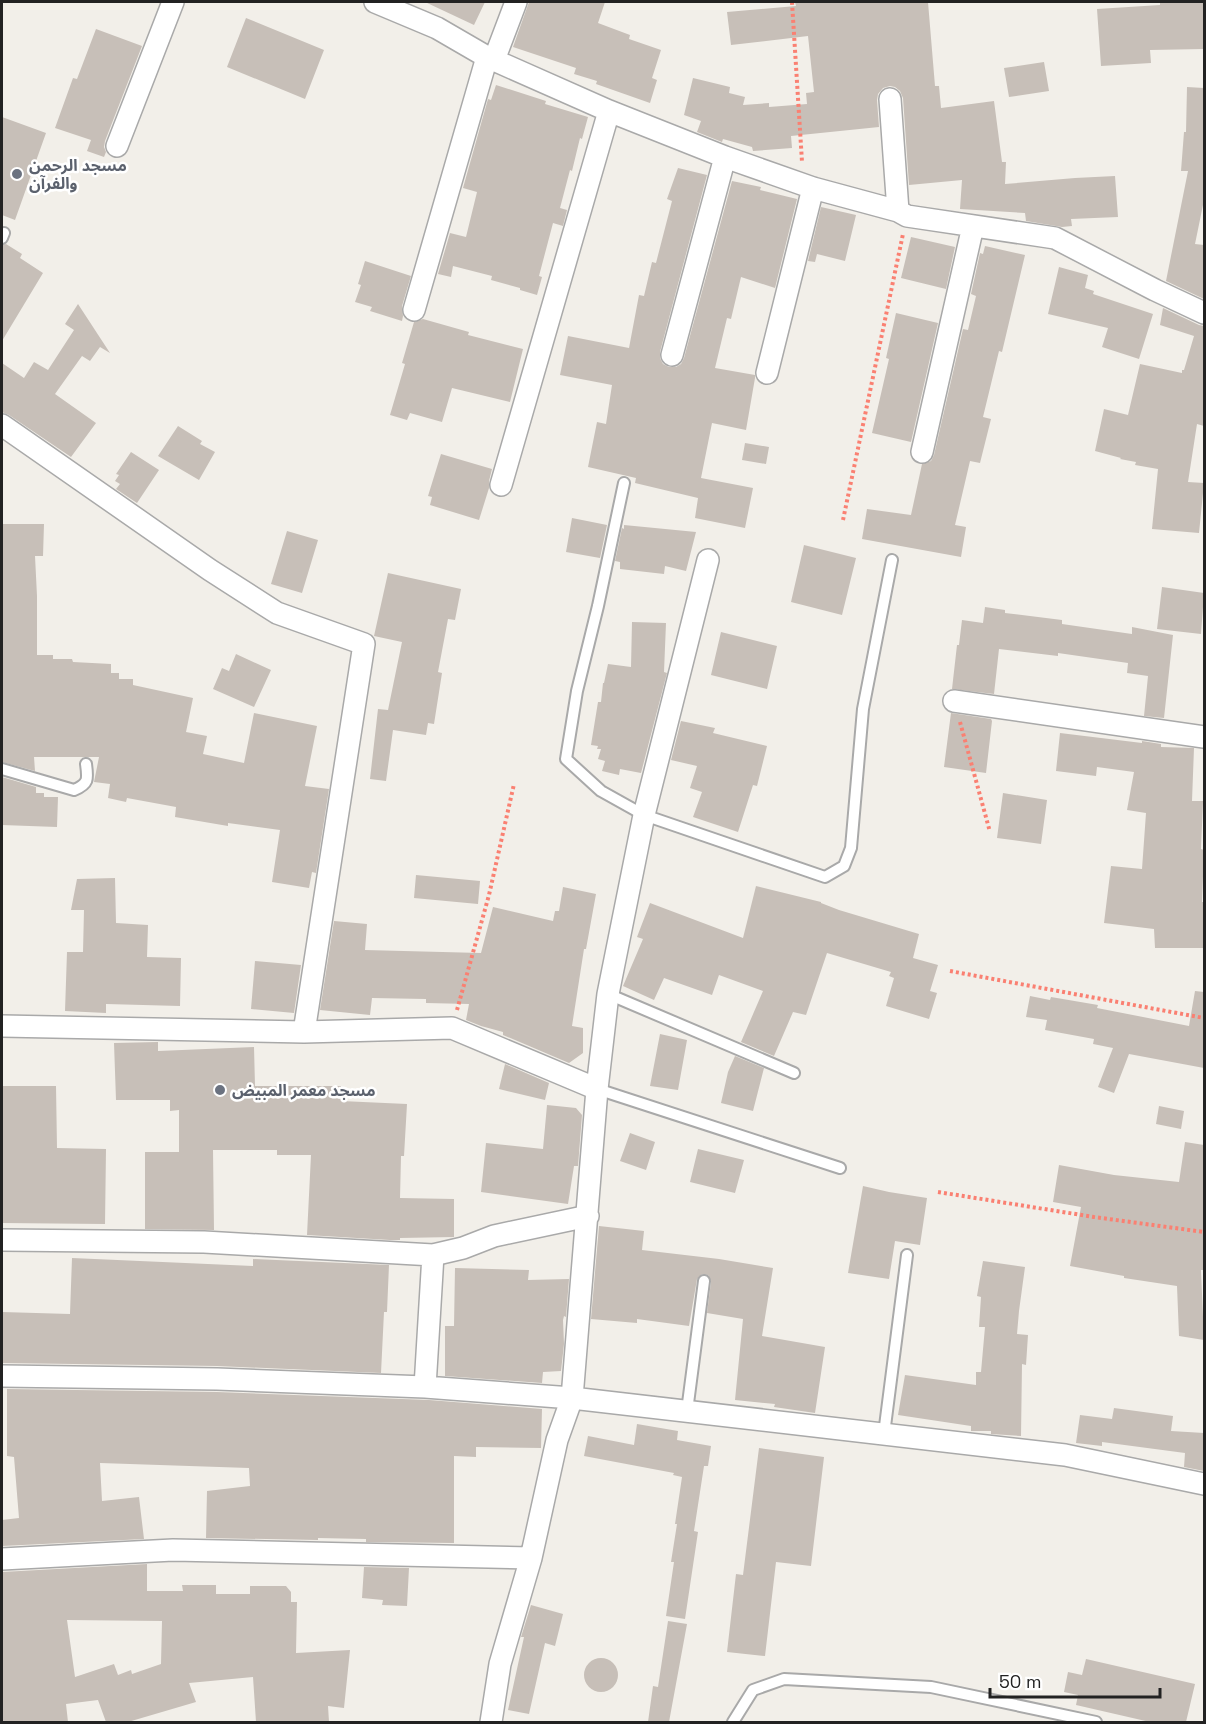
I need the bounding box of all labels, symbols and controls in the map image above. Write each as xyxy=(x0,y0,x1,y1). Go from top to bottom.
place label: مسجد الرحمن والفرآن xyxy=(29,155,127,194)
marker: مسجد الرحمن والفرآن xyxy=(10,167,24,181)
place label: مسجد معمر المبيض xyxy=(232,1080,376,1101)
marker: مسجد معمر المبيض xyxy=(213,1083,227,1097)
scale bar xyxy=(990,1661,1160,1699)
text: 50 m xyxy=(999,1670,1041,1693)

